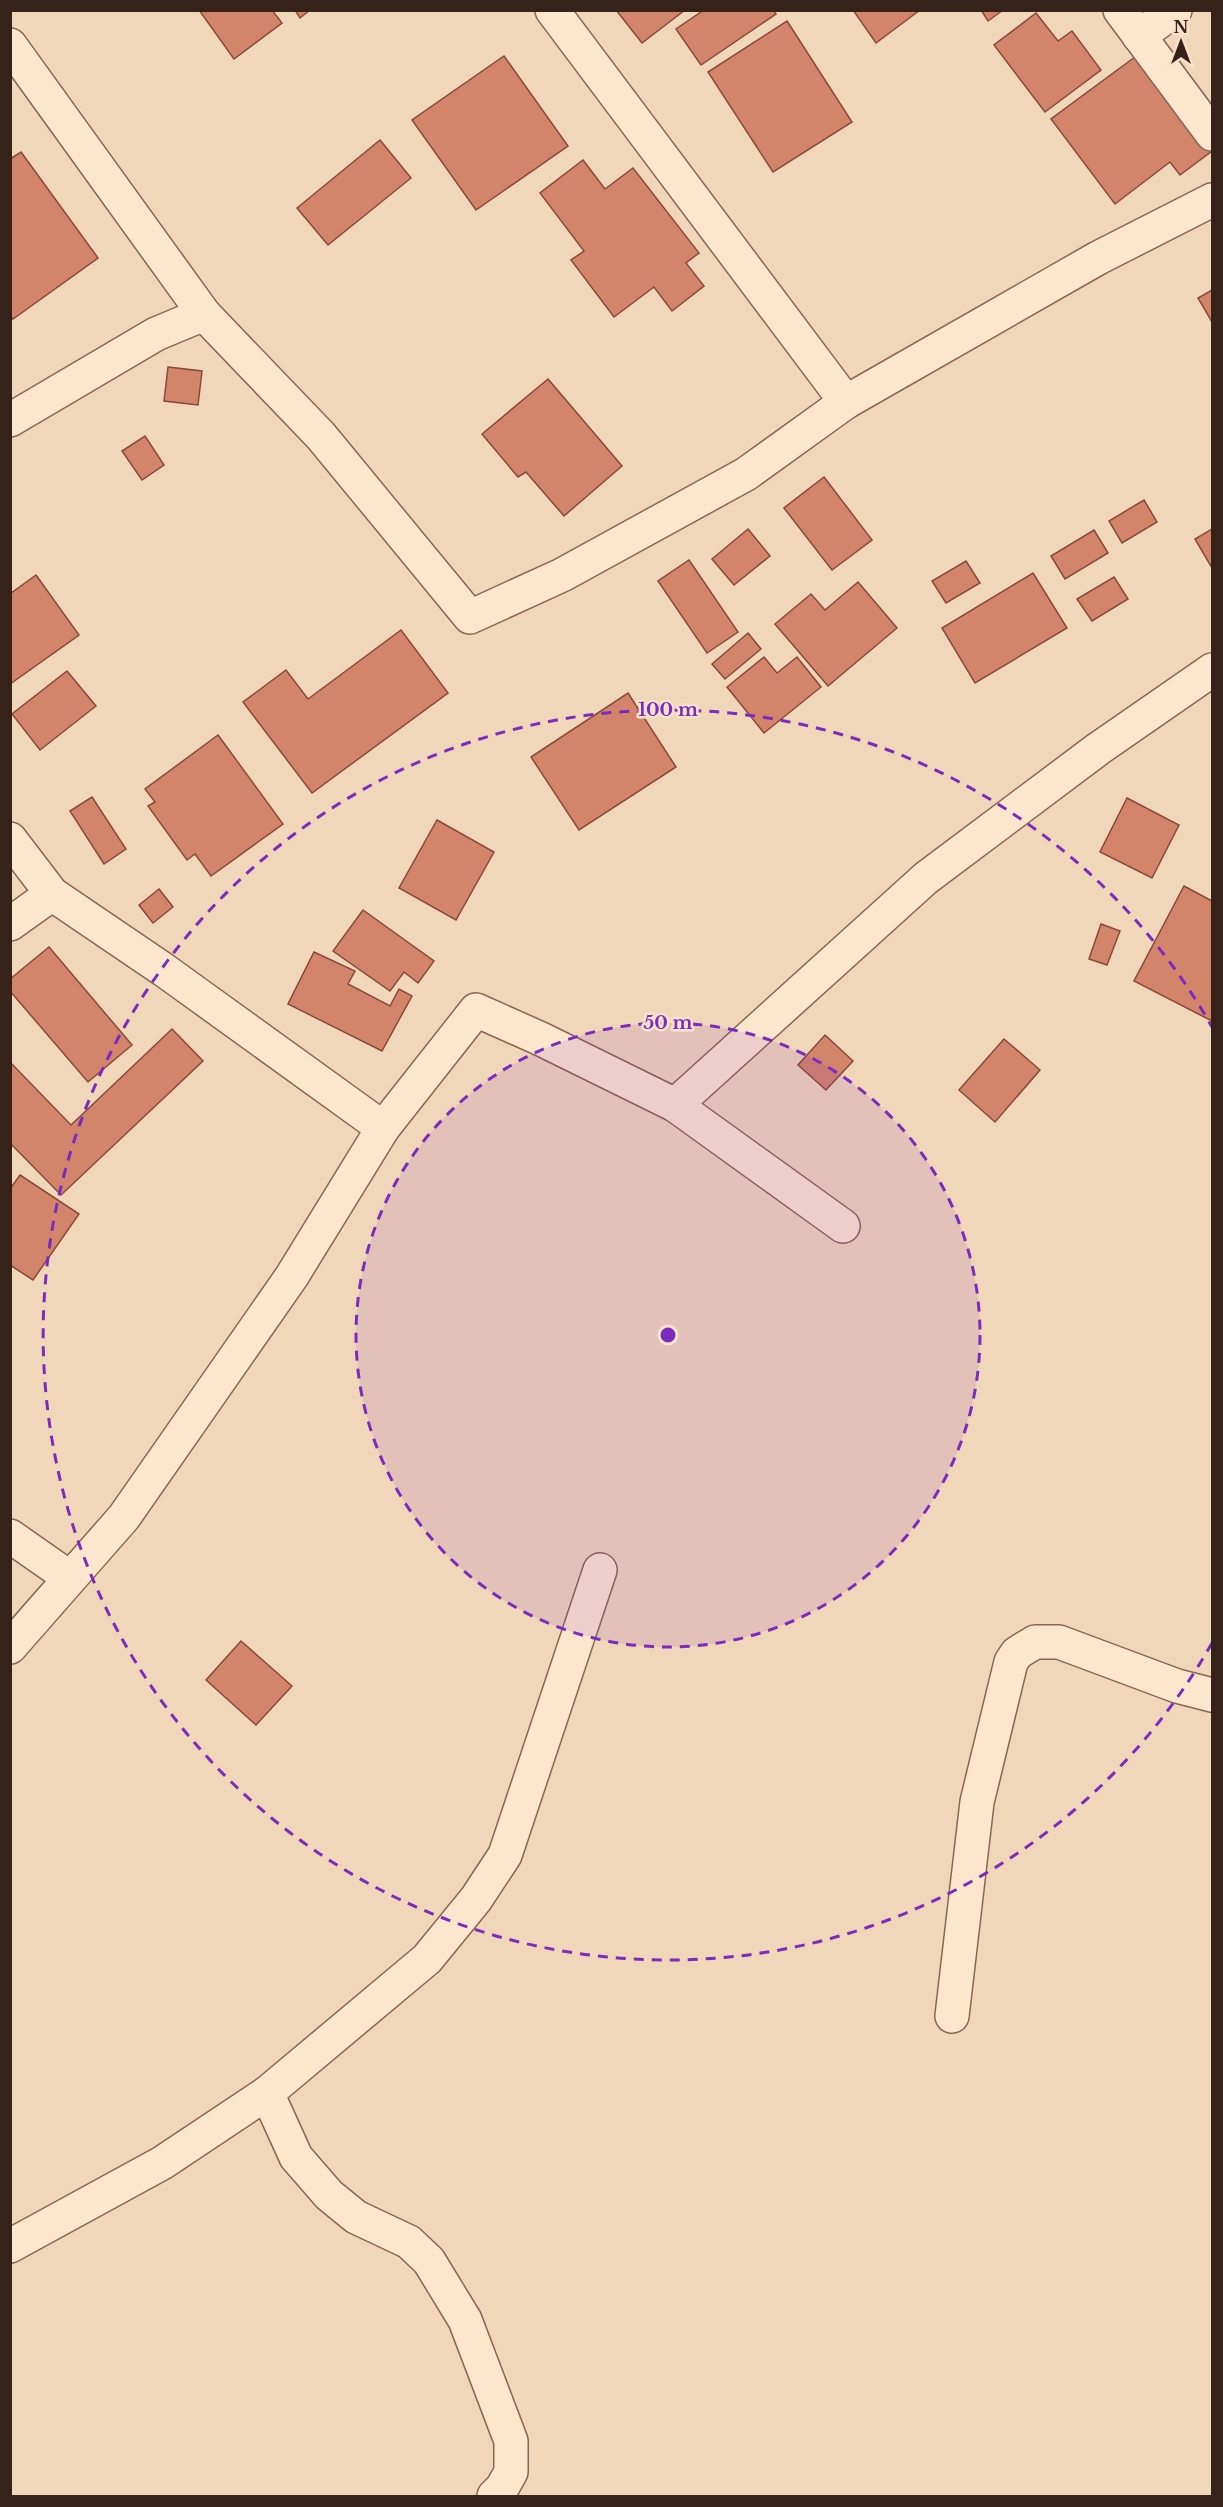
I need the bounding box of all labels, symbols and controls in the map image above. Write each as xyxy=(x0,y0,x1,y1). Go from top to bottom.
north arrow xyxy=(1151,12,1211,72)
text: N xyxy=(1173,17,1189,37)
text: 100 m xyxy=(638,699,698,721)
text: 50 m xyxy=(644,1012,693,1034)
centre of rings xyxy=(658,1325,678,1345)

